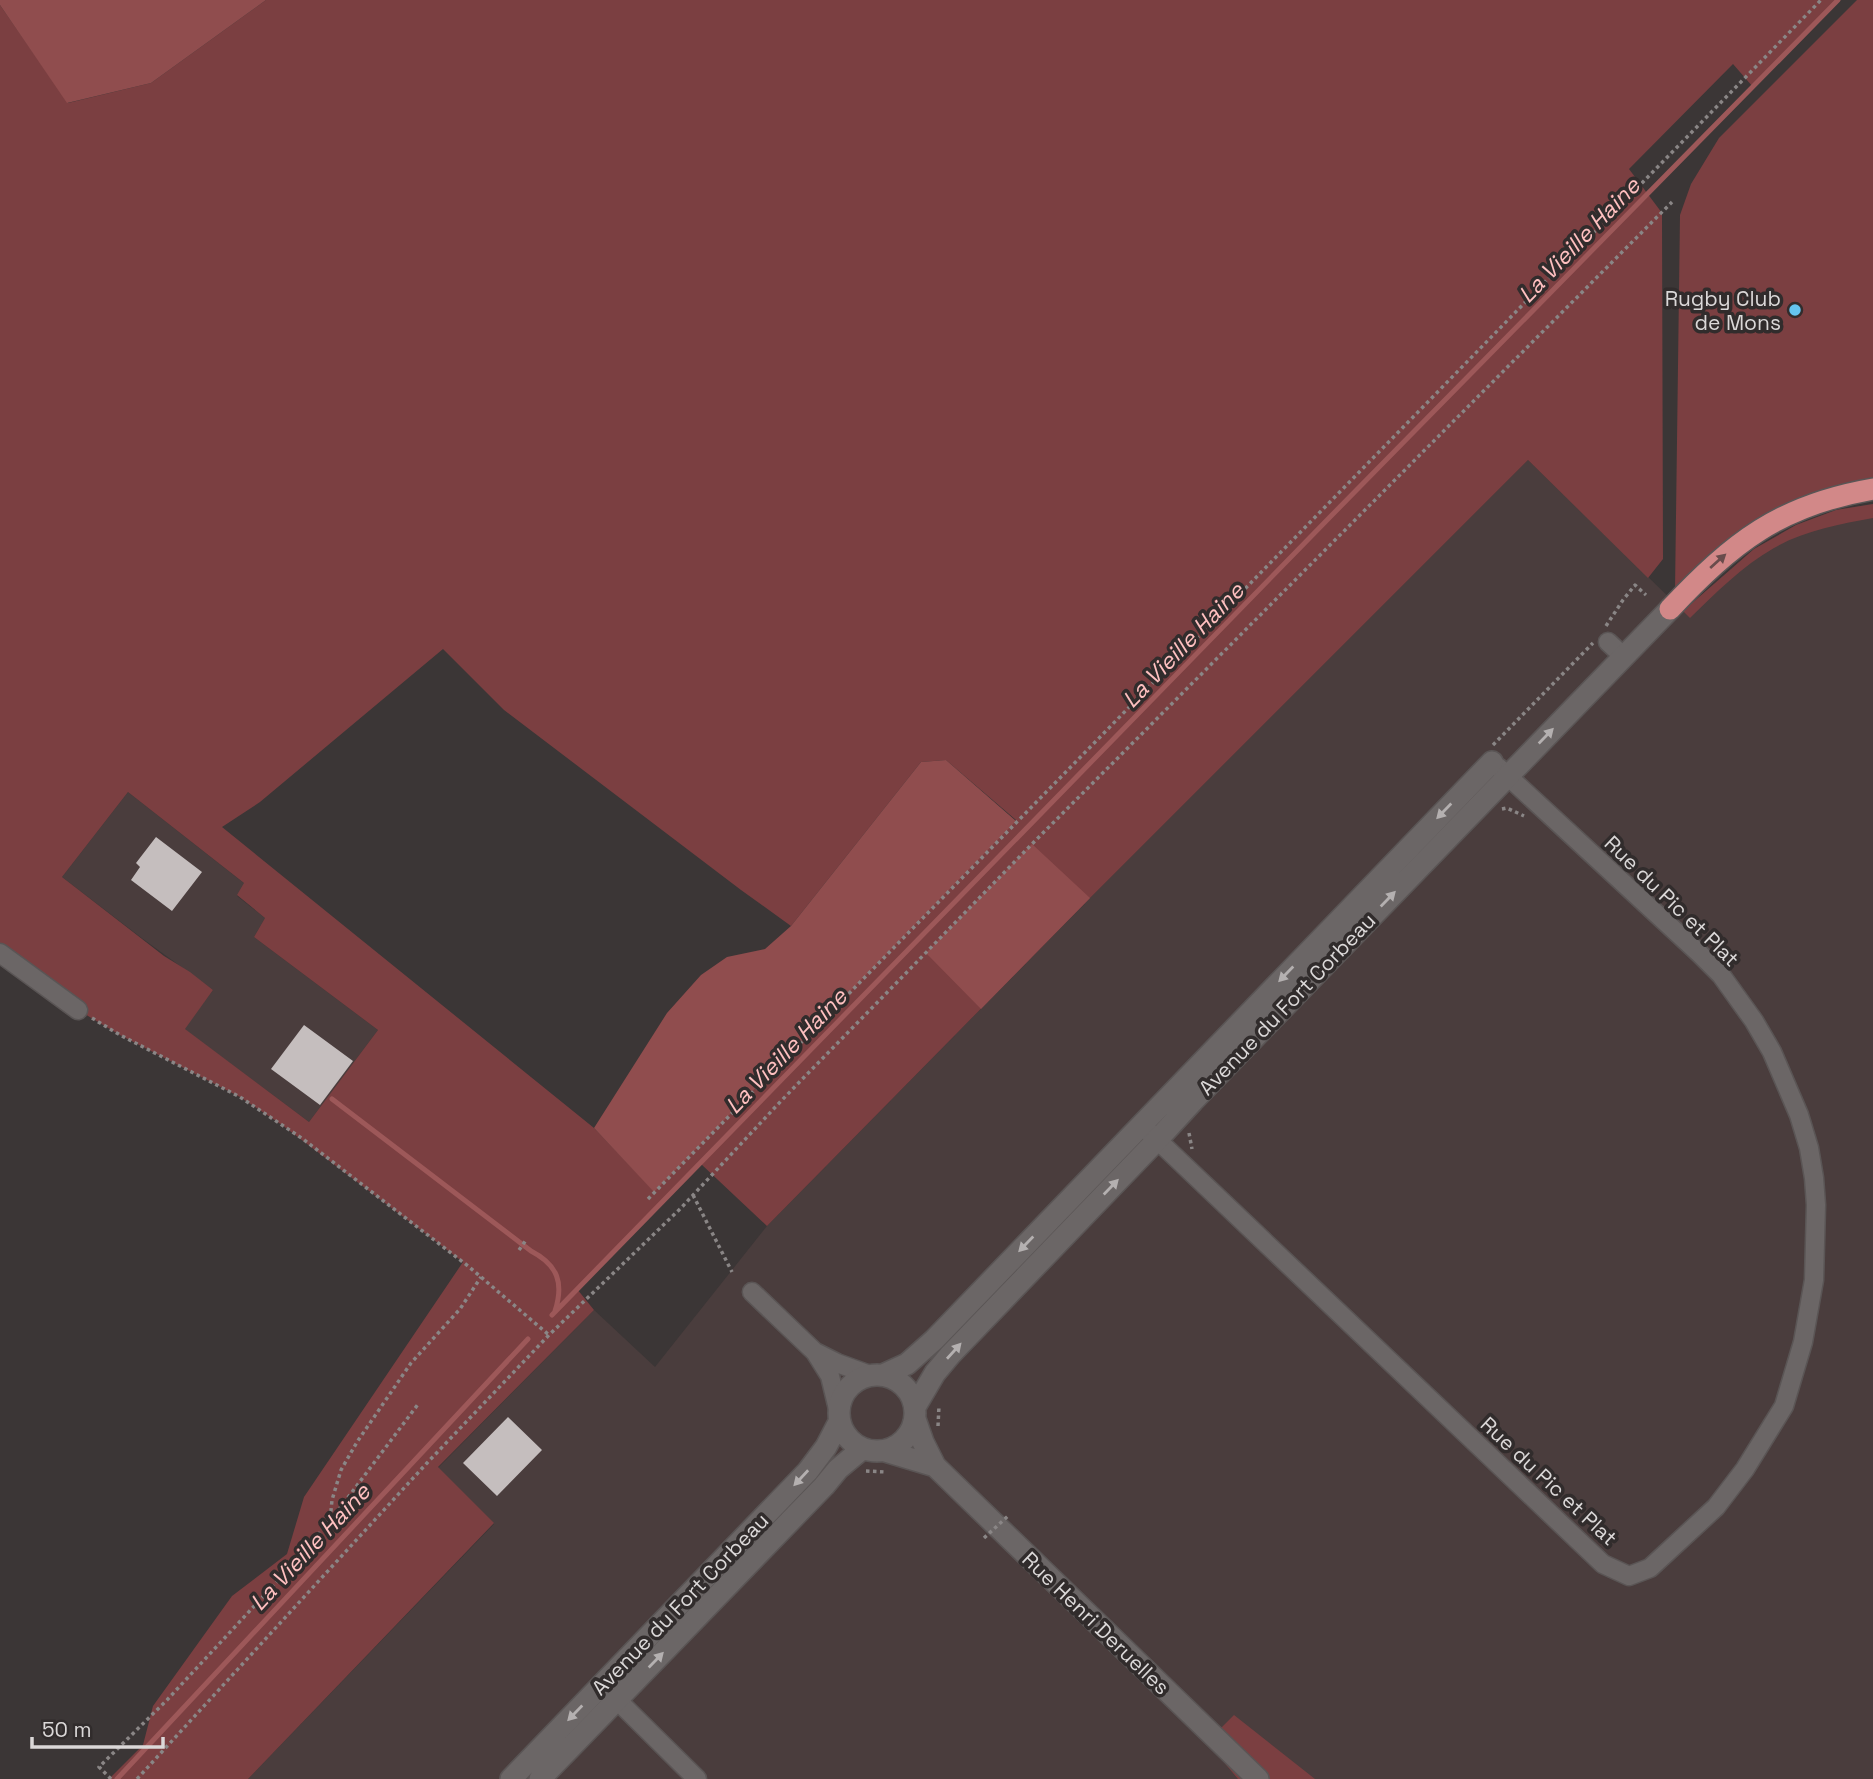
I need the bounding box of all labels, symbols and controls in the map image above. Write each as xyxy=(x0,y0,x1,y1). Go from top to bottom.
water label: La Vieille Haine xyxy=(1512,170,1647,309)
place label: Rugby Club de Mons xyxy=(1665,285,1781,336)
marker: Rugby Club de Mons xyxy=(1787,302,1803,318)
one-way arrow xyxy=(1709,554,1726,570)
water label: La Vieille Haine xyxy=(1116,575,1251,714)
one-way arrow xyxy=(1538,727,1554,745)
one-way arrow xyxy=(1436,802,1453,819)
street label: Rue du Pic et Plat xyxy=(1599,830,1745,972)
one-way arrow xyxy=(1379,891,1396,908)
street label: Avenue du Fort Corbeau xyxy=(1193,907,1381,1101)
one-way arrow xyxy=(1278,966,1295,983)
water label: La Vieille Haine xyxy=(719,981,854,1120)
one-way arrow xyxy=(1102,1179,1118,1196)
one-way arrow xyxy=(1019,1235,1035,1252)
one-way arrow xyxy=(946,1342,962,1360)
street label: Rue du Pic et Plat xyxy=(1475,1411,1623,1551)
one-way arrow xyxy=(793,1469,809,1486)
water label: La Vieille Haine xyxy=(243,1476,377,1617)
street label: Avenue du Fort Corbeau xyxy=(586,1507,774,1701)
street label: Rue Henri Deruelles xyxy=(1017,1546,1175,1700)
one-way arrow xyxy=(648,1652,664,1669)
one-way arrow xyxy=(567,1704,584,1721)
scale bar xyxy=(32,1706,163,1750)
text: 50 m xyxy=(42,1716,92,1743)

